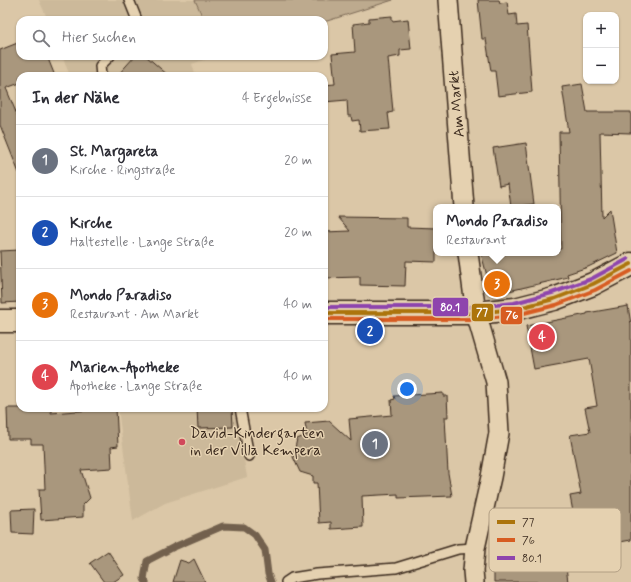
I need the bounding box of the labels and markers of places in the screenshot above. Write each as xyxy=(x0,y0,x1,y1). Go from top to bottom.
pin: 3 xyxy=(484,269,510,299)
pin: 2 xyxy=(357,316,383,346)
pin: 4 xyxy=(529,322,555,352)
place label: David-Kindergarten in der Villa Kempera xyxy=(190,424,324,461)
pin: 1 xyxy=(362,429,388,459)
marker: David-Kindergarten in der Villa Kempera xyxy=(177,437,187,447)

